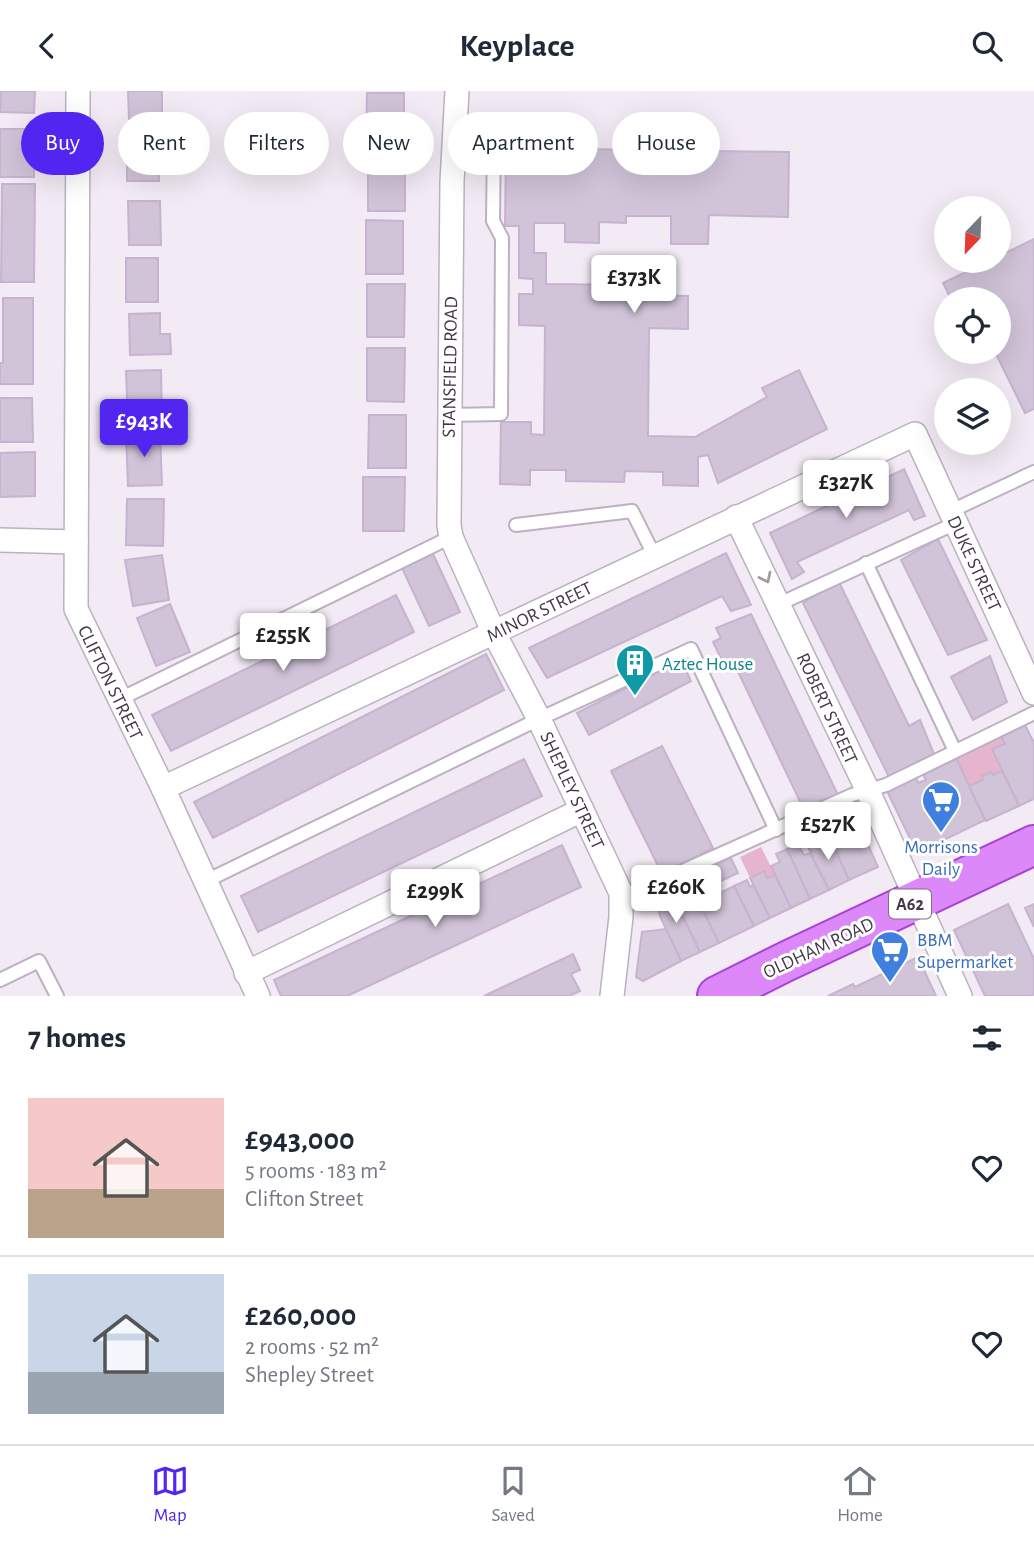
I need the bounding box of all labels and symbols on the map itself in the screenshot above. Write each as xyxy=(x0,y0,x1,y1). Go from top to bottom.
north arrow xyxy=(934,196,1012,273)
pin: £373K xyxy=(585,255,683,315)
street label: STANSFIELD ROAD xyxy=(440,296,461,438)
pin: £943K xyxy=(95,399,193,459)
pin: £327K xyxy=(797,461,895,520)
street label: DUKE STREET xyxy=(943,513,1004,614)
one-way arrow xyxy=(758,571,772,583)
street label: MINOR STREET xyxy=(484,579,595,646)
pin: £255K xyxy=(234,613,332,673)
street label: CLIFTON STREET xyxy=(74,623,145,743)
building icon: Aztec House xyxy=(614,642,656,697)
street label: ROBERT STREET xyxy=(793,650,861,767)
place label: Aztec House xyxy=(662,655,753,674)
street label: SHEPLEY STREET xyxy=(536,729,607,852)
supermarket icon: Morrisons Daily xyxy=(920,779,962,834)
pin: £527K xyxy=(779,803,877,862)
place label: Morrisons Daily xyxy=(904,838,978,879)
pin: £260K xyxy=(627,865,725,925)
pin: £299K xyxy=(386,869,484,929)
road number: A62 xyxy=(889,889,931,919)
street label: OLDHAM ROAD xyxy=(760,914,877,982)
supermarket icon: BBM Supermarket xyxy=(869,929,911,984)
place label: BBM Supermarket xyxy=(917,931,1013,972)

